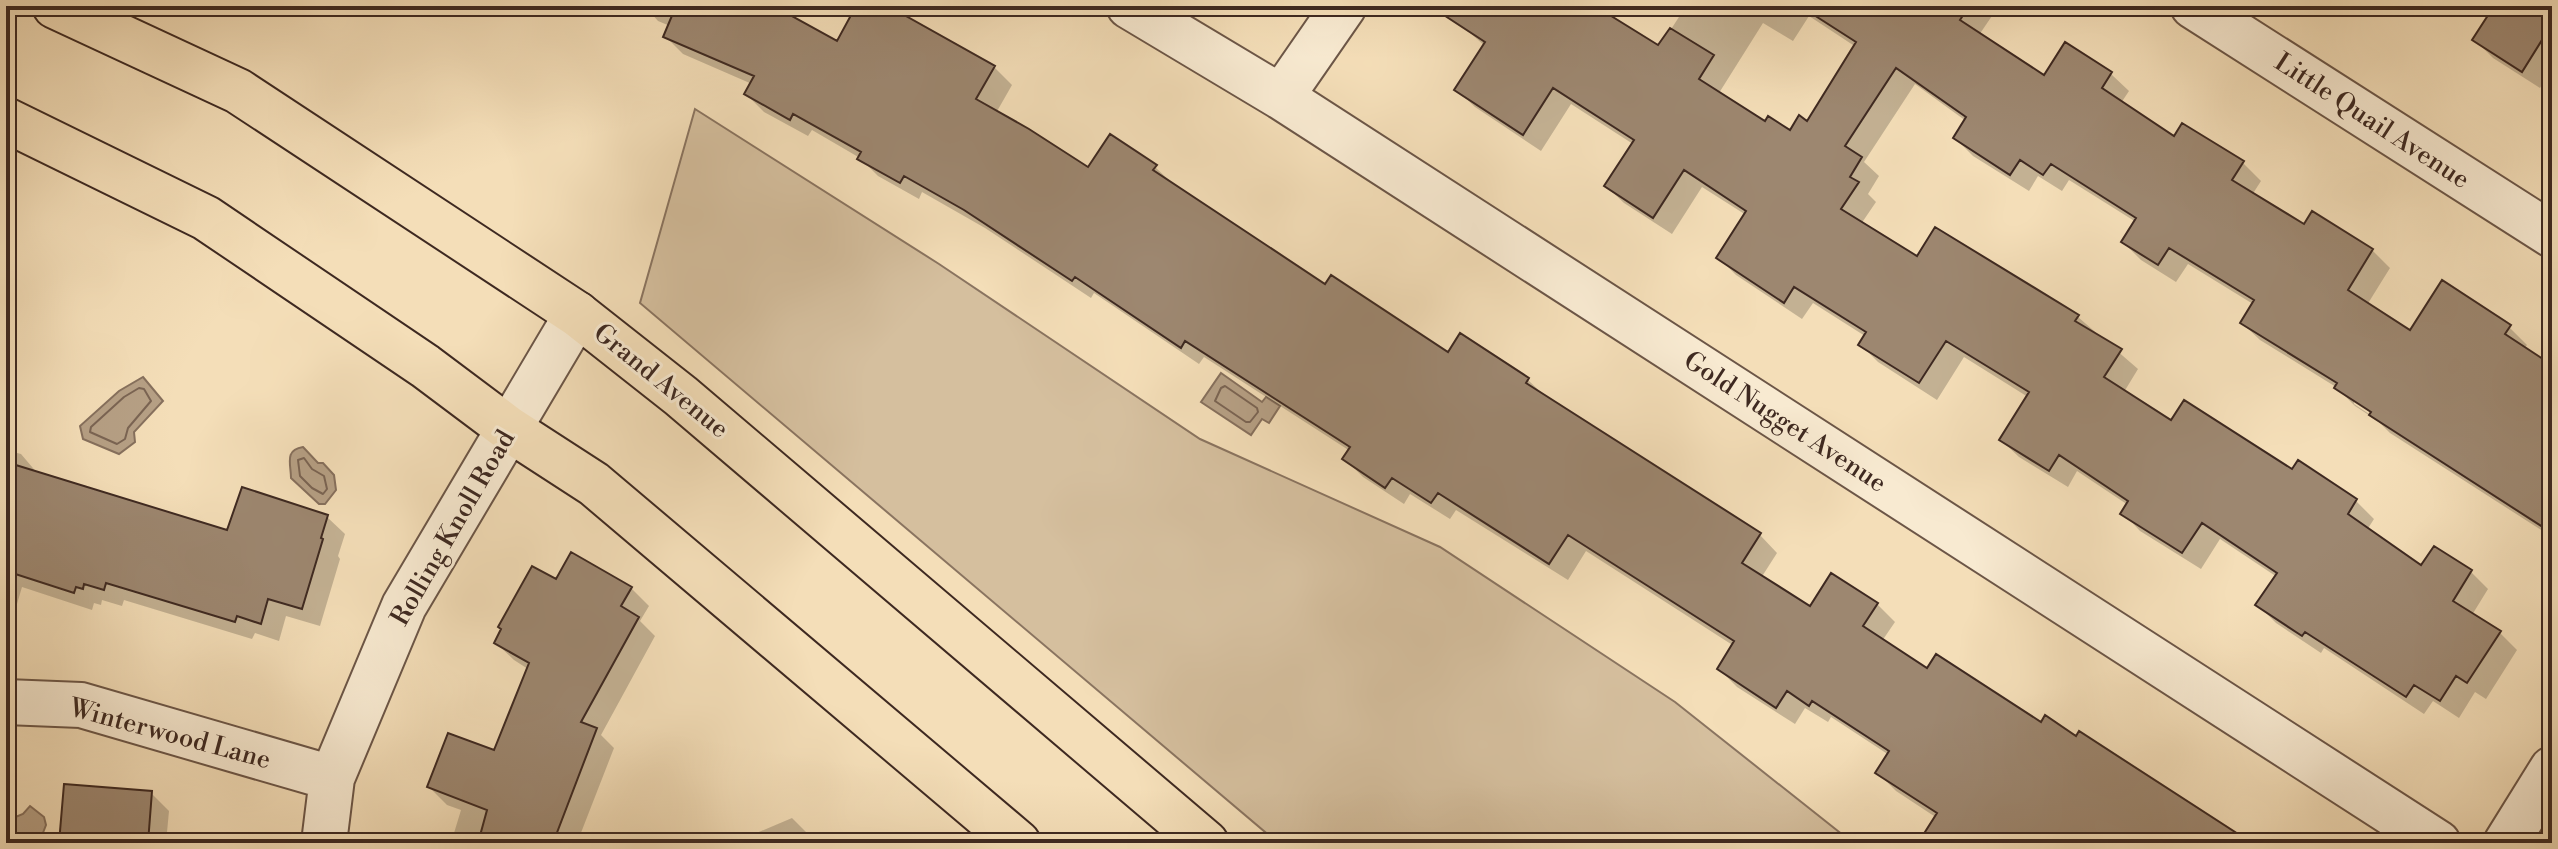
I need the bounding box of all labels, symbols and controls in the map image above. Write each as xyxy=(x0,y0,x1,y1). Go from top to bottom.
street label: Little Quail Avenue xyxy=(2269,46,2475,196)
street label: Grand Avenue xyxy=(587,317,735,445)
street label: Gold Nugget Avenue xyxy=(1678,344,1892,500)
street label: Rolling Knoll Road xyxy=(384,424,522,632)
street label: Winterwood Lane xyxy=(65,691,274,776)

